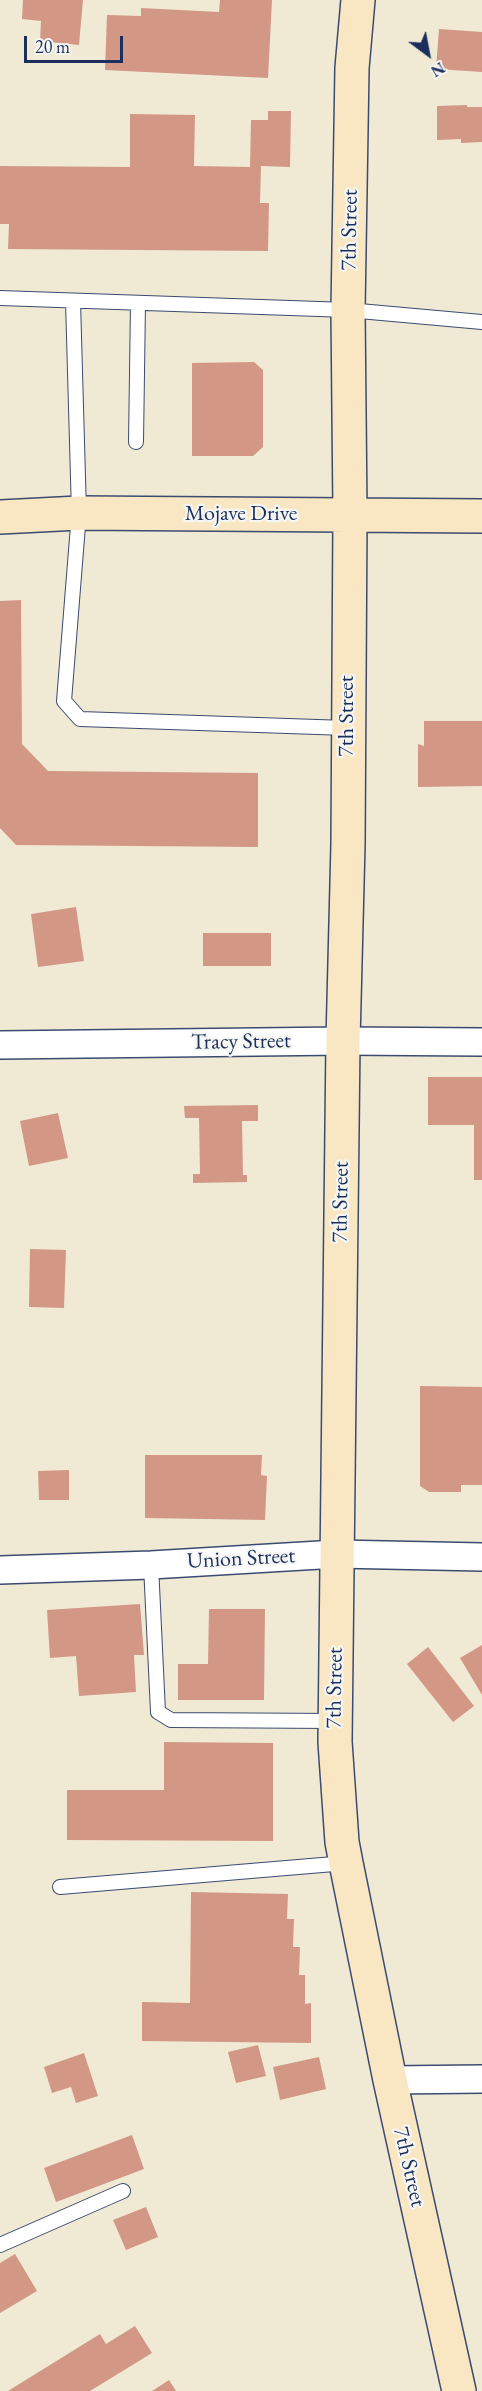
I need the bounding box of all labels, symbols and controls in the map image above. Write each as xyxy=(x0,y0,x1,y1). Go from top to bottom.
scale bar xyxy=(27,24,126,62)
north arrow xyxy=(398,24,458,84)
text: 20 m xyxy=(35,35,70,58)
text: N xyxy=(427,57,449,82)
street label: 7th Street xyxy=(336,189,364,271)
street label: Mojave Drive xyxy=(185,501,297,527)
street label: 7th Street xyxy=(334,675,360,757)
street label: Tracy Street xyxy=(191,1028,291,1056)
street label: 7th Street xyxy=(327,1161,355,1243)
street label: Union Street xyxy=(186,1543,296,1575)
street label: 7th Street xyxy=(321,1647,349,1729)
street label: 7th Street xyxy=(387,2124,431,2210)

